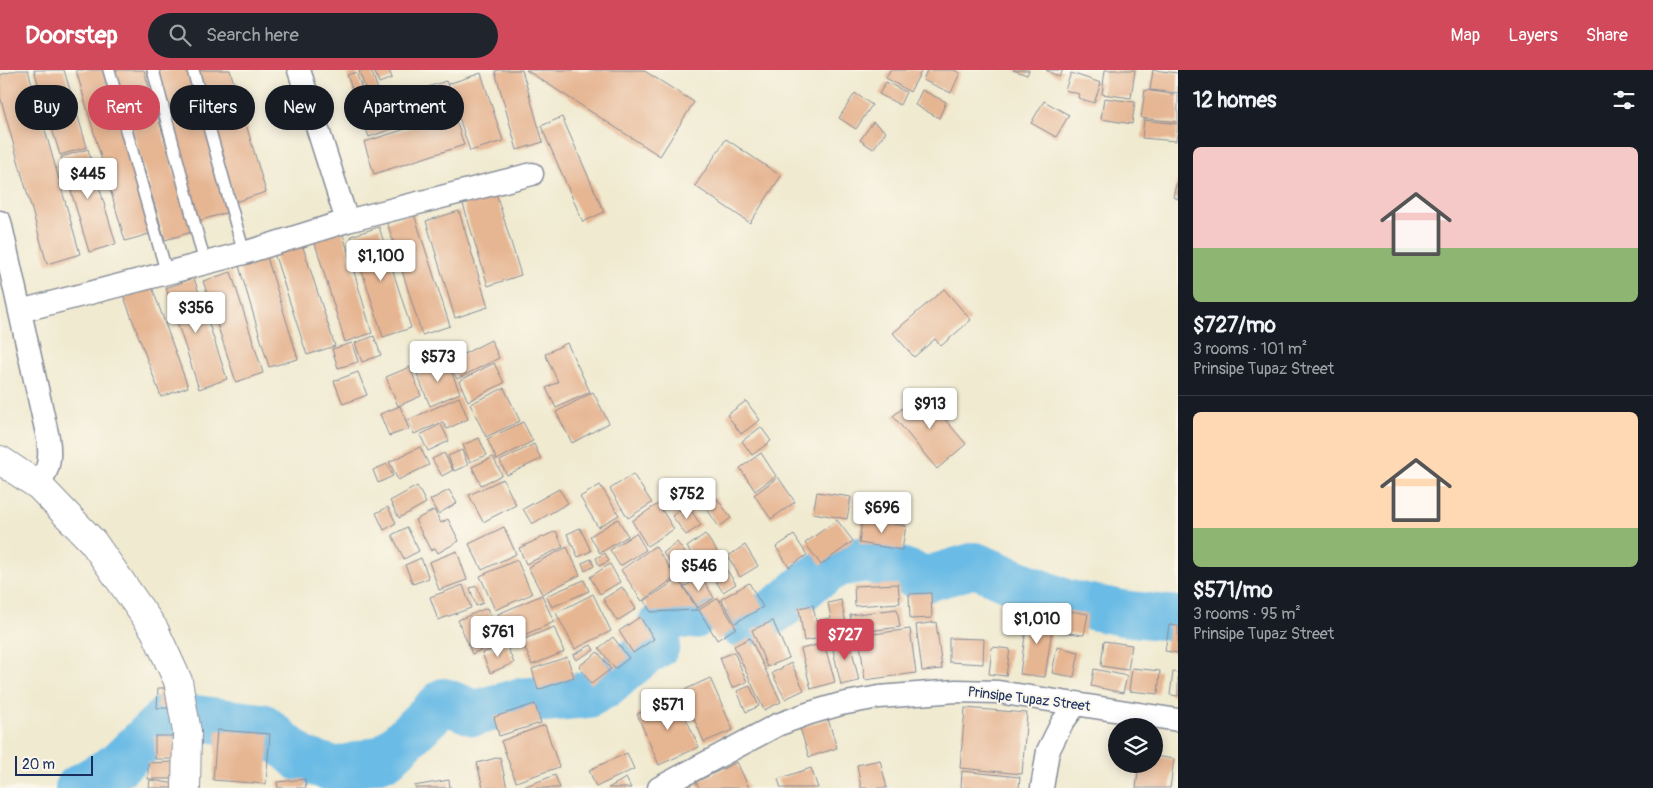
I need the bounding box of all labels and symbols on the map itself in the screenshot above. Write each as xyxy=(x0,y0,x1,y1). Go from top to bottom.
pin: $445 xyxy=(58,158,118,200)
pin: $1,100 xyxy=(340,240,422,282)
pin: $356 xyxy=(166,292,226,334)
pin: $573 xyxy=(408,340,468,383)
pin: $913 xyxy=(900,388,960,430)
pin: $752 xyxy=(657,478,717,520)
pin: $696 xyxy=(852,492,912,534)
pin: $546 xyxy=(669,550,729,592)
pin: $1,010 xyxy=(996,602,1078,645)
pin: $761 xyxy=(468,616,528,658)
pin: $727 xyxy=(815,618,875,661)
street label: Prinsipe Tupaz Street xyxy=(967,683,1092,715)
pin: $571 xyxy=(638,688,698,731)
scale bar xyxy=(15,753,92,776)

